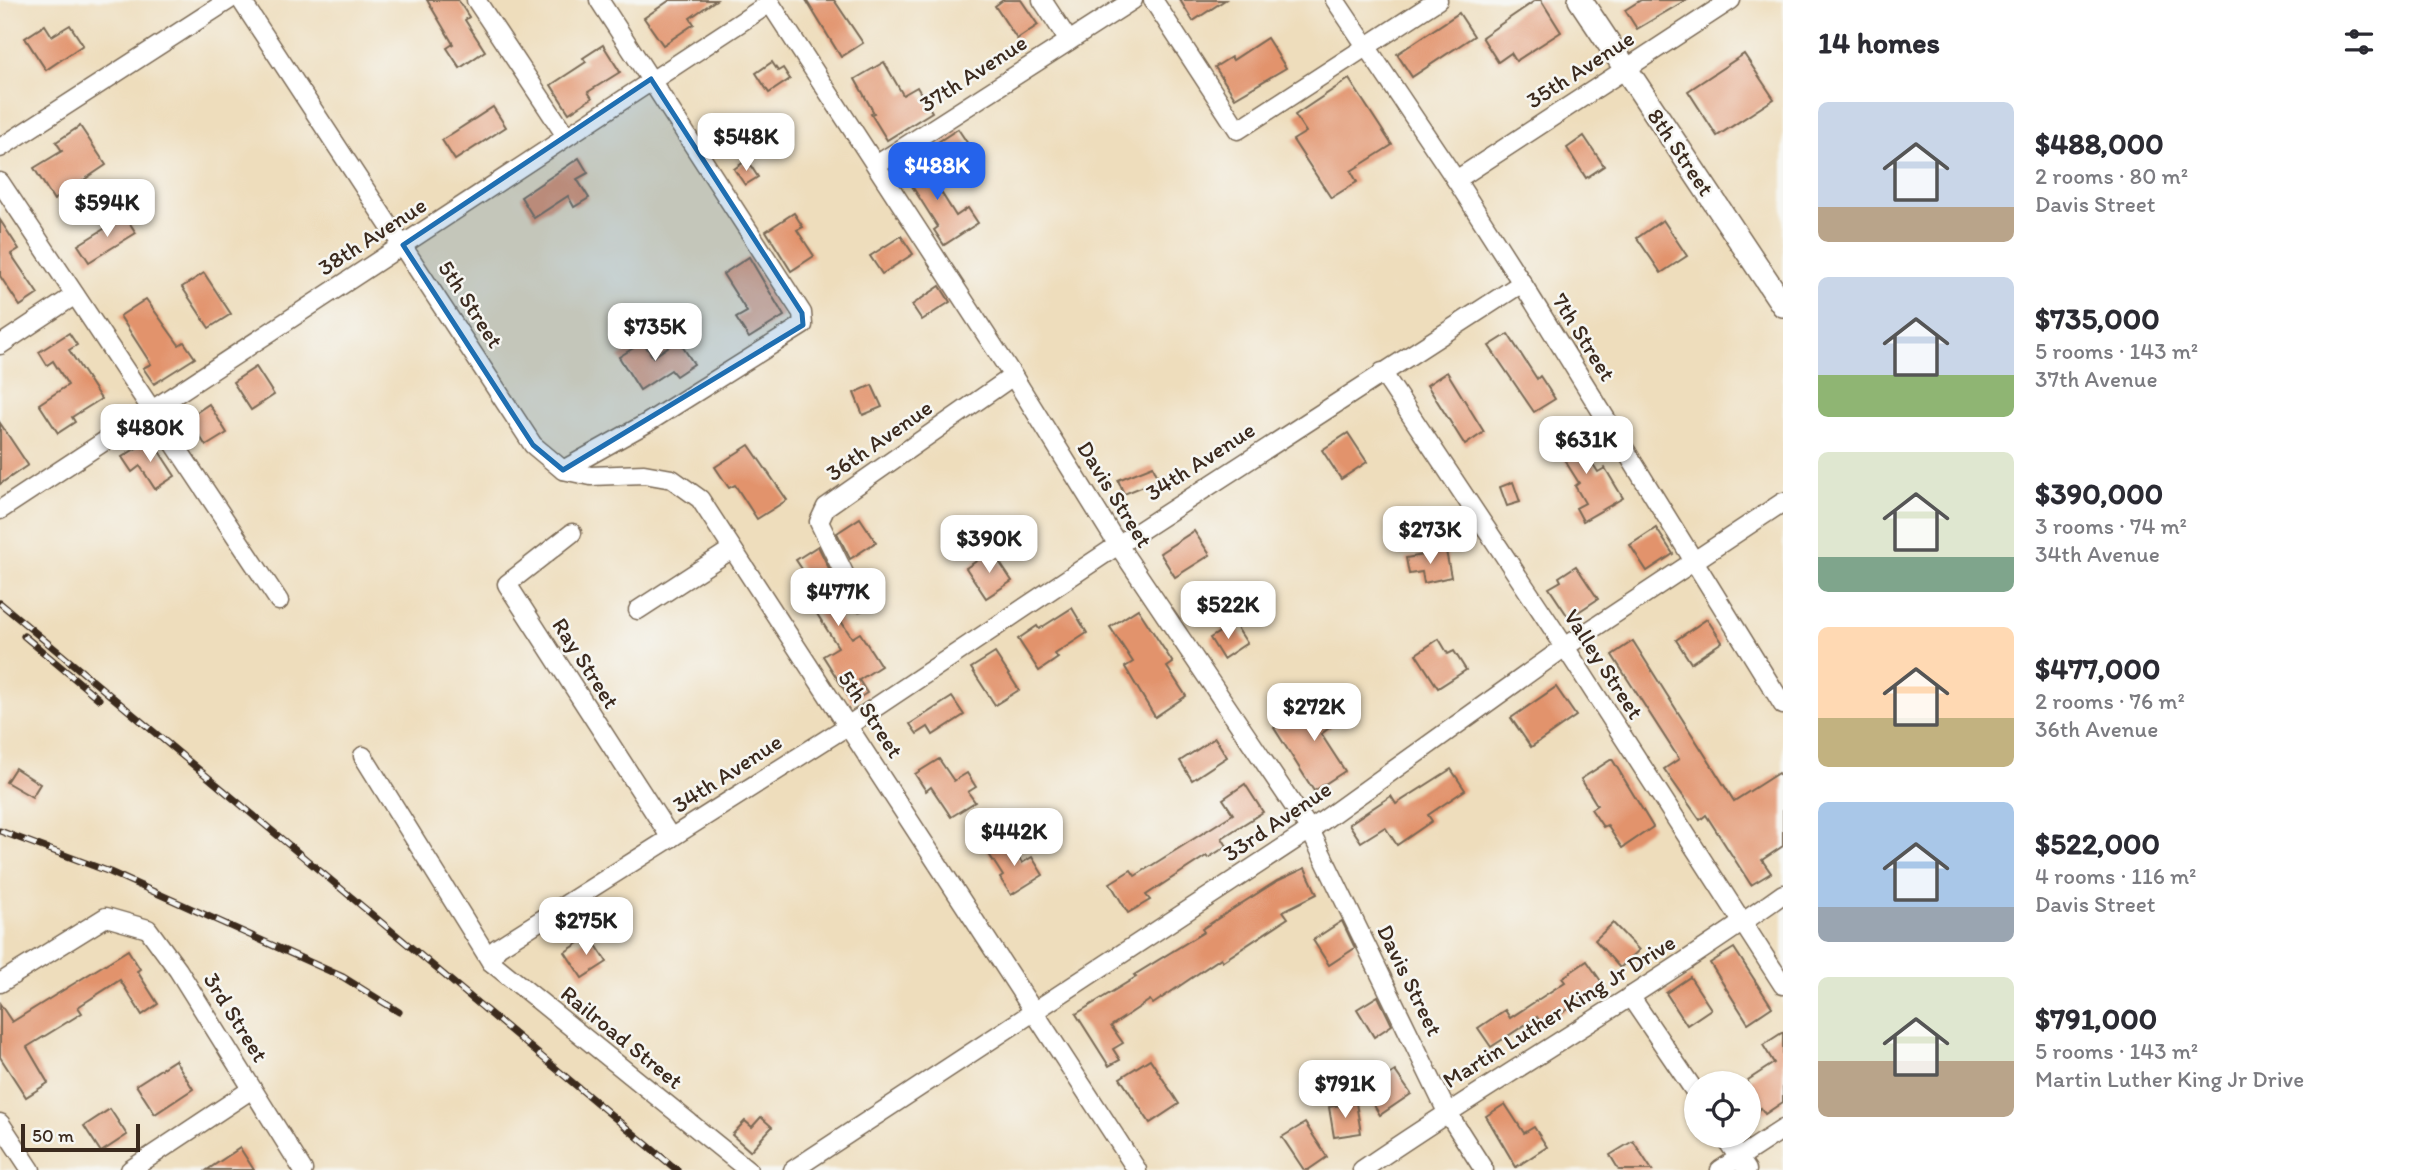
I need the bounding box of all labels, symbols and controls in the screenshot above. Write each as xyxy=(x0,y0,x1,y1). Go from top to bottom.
icon: filters xyxy=(2340,23,2378,61)
street label: 35th Avenue xyxy=(1521,24,1639,114)
text: 14 homes xyxy=(1818,24,1940,61)
street label: 37th Avenue xyxy=(914,28,1032,118)
street label: 8th Street xyxy=(1642,103,1721,201)
pin: $548K xyxy=(697,114,795,173)
text: $548K xyxy=(714,122,778,150)
text: $488,000 xyxy=(2035,125,2164,162)
icon: home xyxy=(1874,130,1958,214)
pin: $488K xyxy=(888,142,986,202)
text: $488K xyxy=(904,151,970,179)
text: 2 rooms · 80 m² xyxy=(2035,162,2188,190)
pin: $594K xyxy=(58,180,156,239)
text: $594K xyxy=(75,188,139,216)
text: Davis Street xyxy=(2035,190,2155,218)
street label: 38th Avenue xyxy=(313,191,431,281)
street label: 5th Street xyxy=(432,255,510,353)
street label: 7th Street xyxy=(1546,288,1622,386)
text: $735,000 xyxy=(2035,300,2160,337)
pin: $735K xyxy=(606,304,704,363)
icon: home xyxy=(1874,305,1958,389)
text: $735K xyxy=(624,312,686,340)
text: 5 rooms · 143 m² xyxy=(2035,337,2198,365)
text: 37th Avenue xyxy=(2035,365,2158,393)
street label: 36th Avenue xyxy=(820,393,938,487)
pin: $480K xyxy=(101,405,199,464)
text: $480K xyxy=(117,413,183,441)
street label: 34th Avenue xyxy=(1140,415,1260,507)
pin: $631K xyxy=(1537,416,1635,476)
text: $631K xyxy=(1555,425,1617,453)
street label: Davis Street xyxy=(1071,436,1159,553)
text: $390,000 xyxy=(2035,475,2163,512)
icon: home xyxy=(1874,480,1958,564)
pin: $273K xyxy=(1381,506,1479,566)
text: 3 rooms · 74 m² xyxy=(2035,512,2187,540)
text: $273K xyxy=(1399,515,1461,543)
pin: $390K xyxy=(940,516,1038,575)
text: $390K xyxy=(956,524,1022,552)
text: 34th Avenue xyxy=(2035,540,2160,568)
pin: $477K xyxy=(789,568,887,628)
text: $477K xyxy=(807,577,870,605)
pin: $522K xyxy=(1179,582,1277,641)
text: $522K xyxy=(1197,590,1259,618)
street label: Valley Street xyxy=(1558,604,1650,725)
street label: Ray Street xyxy=(546,612,626,714)
text: $477,000 xyxy=(2035,650,2161,687)
icon: home xyxy=(1874,655,1958,739)
street label: 5th Street xyxy=(832,665,910,763)
pin: $272K xyxy=(1265,684,1363,743)
text: 2 rooms · 76 m² xyxy=(2035,687,2185,715)
text: $272K xyxy=(1283,692,1345,720)
text: 36th Avenue xyxy=(2035,715,2158,743)
street label: 34th Avenue xyxy=(667,727,787,819)
street label: 33rd Avenue xyxy=(1217,775,1337,867)
pin: $442K xyxy=(965,808,1063,868)
text: $442K xyxy=(981,817,1047,845)
text: $522,000 xyxy=(2035,825,2160,862)
icon: home xyxy=(1874,830,1958,914)
text: 4 rooms · 116 m² xyxy=(2035,862,2197,890)
text: Davis Street xyxy=(2035,890,2155,918)
pin: $275K xyxy=(537,898,635,957)
text: $275K xyxy=(555,906,617,934)
street label: Davis Street xyxy=(1371,920,1449,1041)
street label: Martin Luther King Jr Drive xyxy=(1437,928,1681,1094)
street label: 3rd Street xyxy=(198,967,275,1067)
street label: Railroad Street xyxy=(555,979,689,1095)
text: $791,000 xyxy=(2035,1000,2157,1037)
icon: home xyxy=(1874,1005,1958,1089)
text: 5 rooms · 143 m² xyxy=(2035,1037,2198,1065)
pin: $791K xyxy=(1296,1060,1394,1120)
text: Martin Luther King Jr Drive xyxy=(2035,1065,2304,1093)
text: $791K xyxy=(1315,1069,1375,1097)
map controls xyxy=(1684,1071,1761,1148)
button: locate xyxy=(1684,1071,1761,1148)
scale bar xyxy=(21,1121,140,1153)
text: 50 m xyxy=(32,1124,74,1147)

